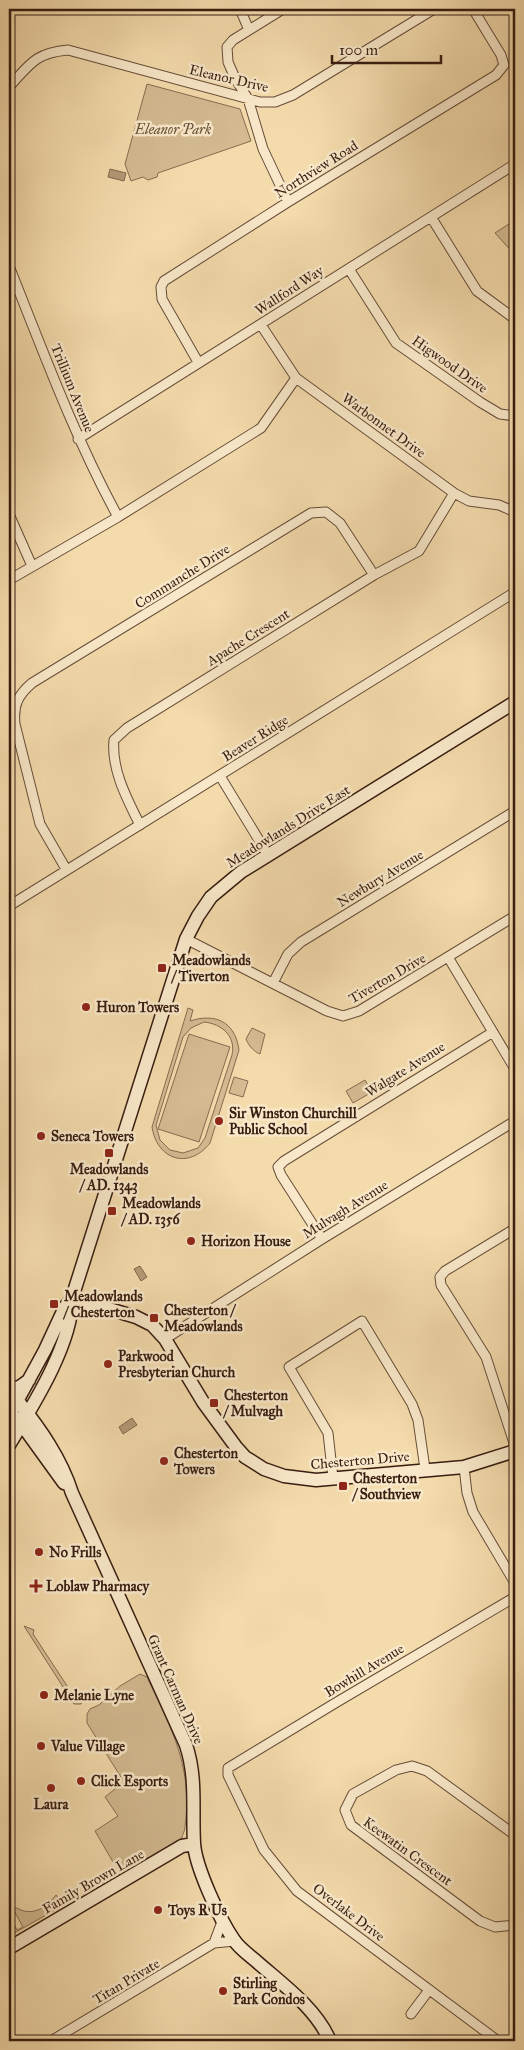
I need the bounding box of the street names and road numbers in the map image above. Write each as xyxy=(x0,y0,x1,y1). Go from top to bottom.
street label: Eleanor Drive xyxy=(188,61,270,96)
street label: Northview Road xyxy=(272,137,361,202)
street label: Wallford Way xyxy=(252,262,327,319)
street label: Higwood Drive xyxy=(409,332,491,397)
street label: Trillium Avenue xyxy=(47,341,98,435)
street label: Warbonnet Drive xyxy=(339,389,429,461)
street label: Commanche Drive xyxy=(132,540,233,612)
street label: Apache Crescent xyxy=(203,605,293,670)
street label: Beaver Ridge xyxy=(219,711,292,765)
street label: Meadowlands Drive East xyxy=(223,781,353,872)
street label: Newbury Avenue xyxy=(334,846,427,911)
street label: Tiverton Drive xyxy=(346,949,429,1007)
street label: Walgate Avenue xyxy=(362,1038,448,1101)
street label: Mulvagh Avenue xyxy=(299,1176,391,1242)
street label: Chesterton Drive xyxy=(310,1448,410,1473)
street label: Grant Carman Drive xyxy=(144,1632,207,1747)
street label: Bowhill Avenue xyxy=(321,1640,407,1701)
street label: Keewatin Crescent xyxy=(360,1813,456,1889)
street label: Family Brown Lane xyxy=(39,1845,147,1917)
street label: Overlake Drive xyxy=(309,1880,388,1945)
street label: Titan Private xyxy=(90,1955,163,2008)

